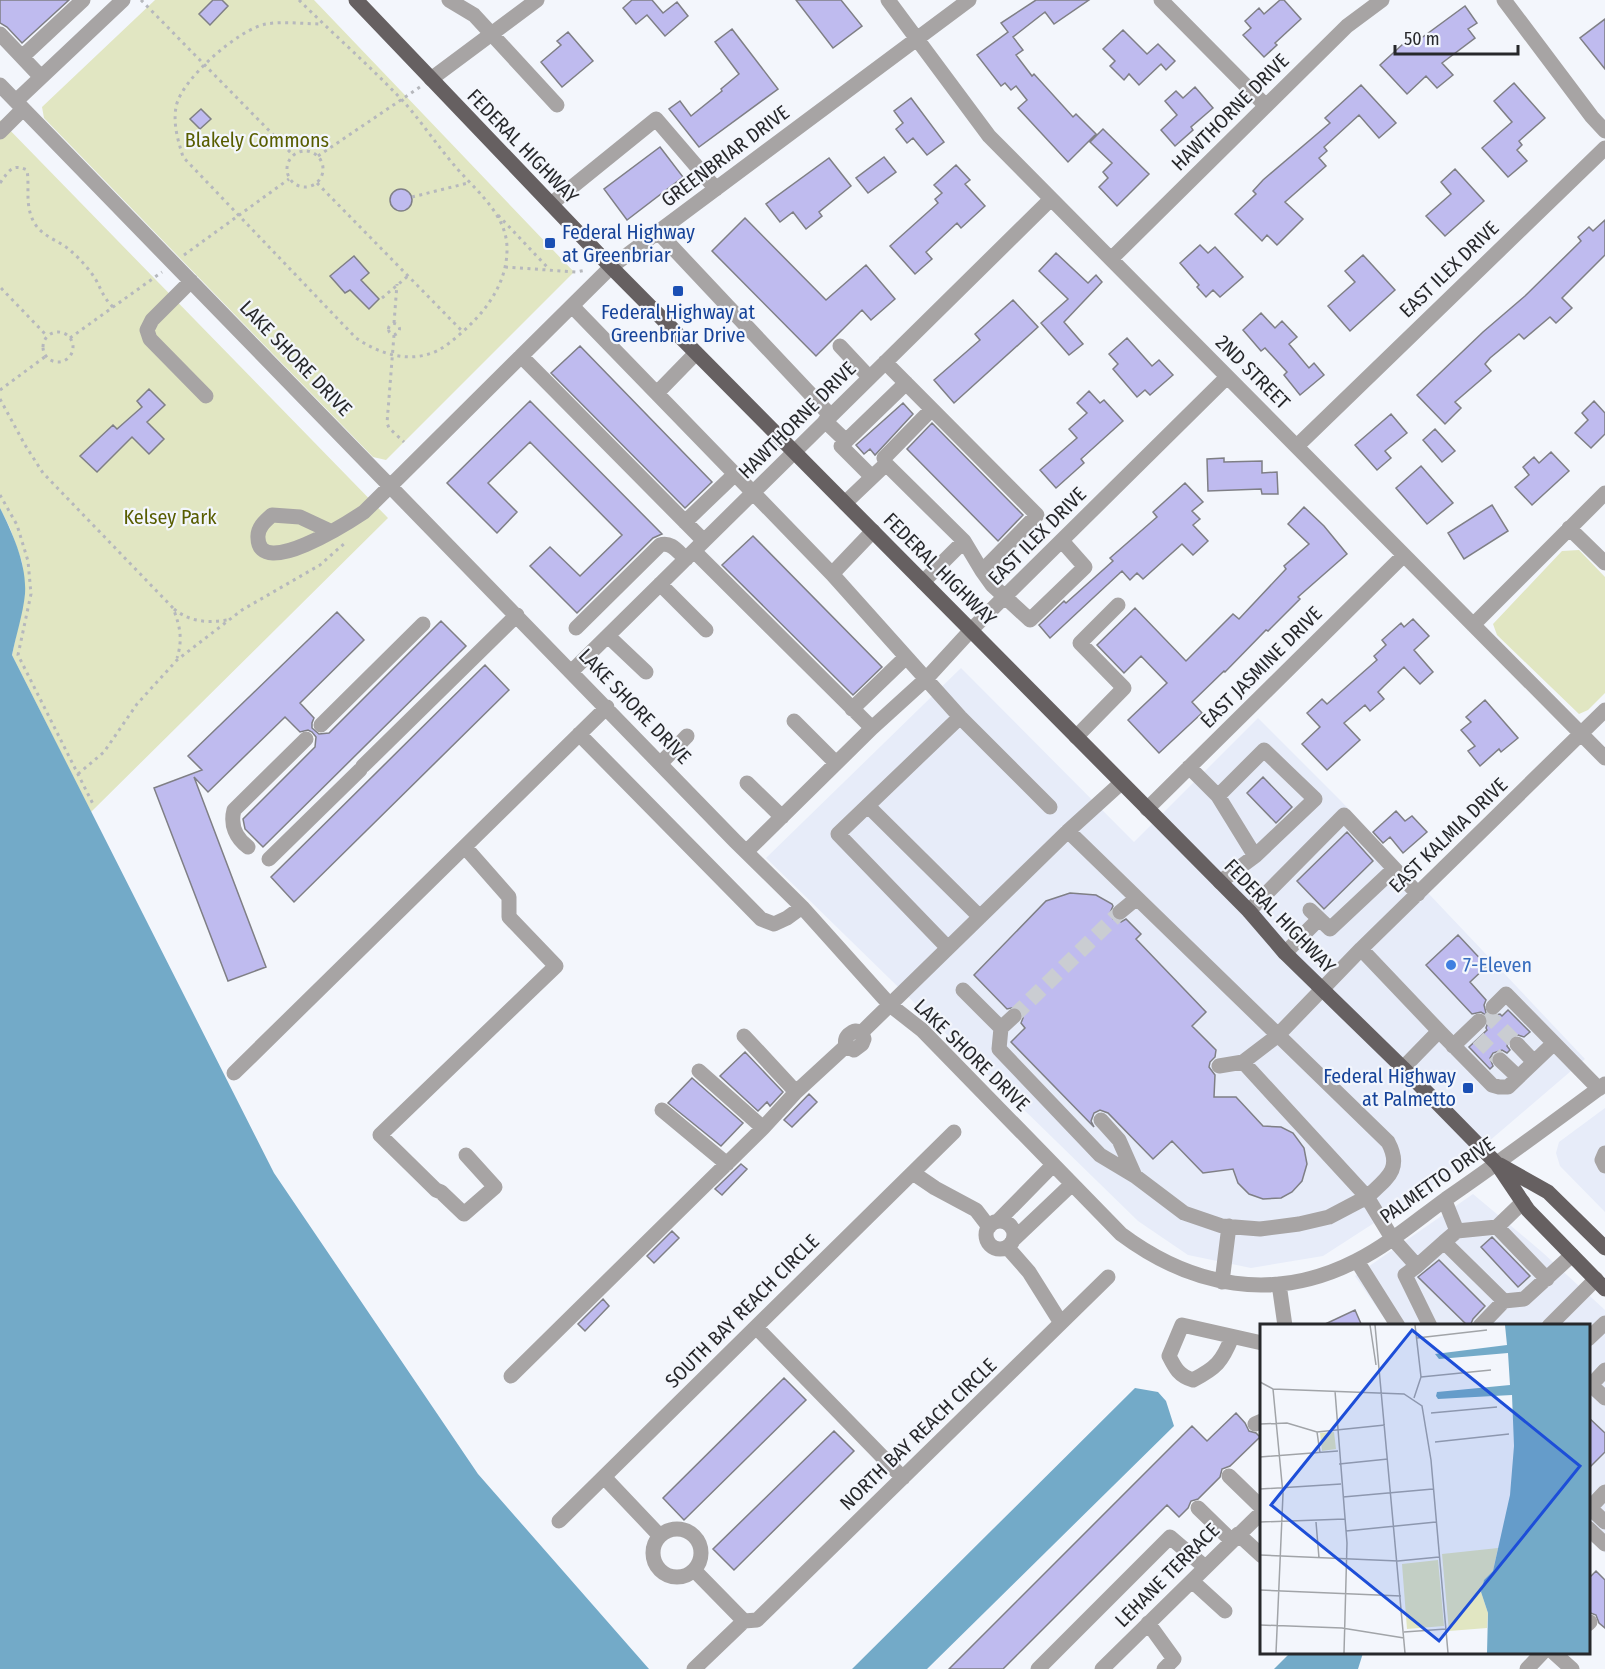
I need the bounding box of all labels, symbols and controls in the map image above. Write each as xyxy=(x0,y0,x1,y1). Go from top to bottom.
scale bar xyxy=(1395,18,1518,56)
text: 50 m xyxy=(1404,28,1440,50)
street label: HAWTHORNE DRIVE xyxy=(1166,48,1294,176)
street label: FEDERAL HIGHWAY xyxy=(462,84,584,208)
street label: GREENBRIAR DRIVE xyxy=(656,100,794,212)
park label: Blakely Commons xyxy=(185,128,329,152)
street label: EAST ILEX DRIVE xyxy=(1394,216,1504,322)
place label: Federal Highway at Greenbriar xyxy=(562,220,695,267)
marker: Federal Highway at Greenbriar xyxy=(543,236,557,250)
marker: Federal Highway at Greenbriar Drive xyxy=(671,284,685,298)
street label: LAKE SHORE DRIVE xyxy=(235,295,357,421)
place label: Federal Highway at Greenbriar Drive xyxy=(601,300,755,347)
street label: 2ND STREET xyxy=(1211,330,1296,415)
street label: HAWTHORNE DRIVE xyxy=(733,356,861,484)
street label: EAST ILEX DRIVE xyxy=(983,482,1091,590)
park label: Kelsey Park xyxy=(124,505,217,529)
street label: FEDERAL HIGHWAY xyxy=(879,508,1001,630)
street label: EAST JASMINE DRIVE xyxy=(1195,601,1327,733)
street label: LAKE SHORE DRIVE xyxy=(574,643,696,769)
street label: EAST KALMIA DRIVE xyxy=(1384,772,1512,898)
street label: FEDERAL HIGHWAY xyxy=(1219,854,1341,978)
place label: 7-Eleven xyxy=(1463,953,1532,977)
marker: 7-Eleven xyxy=(1444,958,1458,972)
street label: LAKE SHORE DRIVE xyxy=(909,994,1035,1116)
place label: Federal Highway at Palmetto xyxy=(1323,1064,1456,1111)
marker: Federal Highway at Palmetto xyxy=(1461,1081,1475,1095)
street label: PALMETTO DRIVE xyxy=(1375,1132,1499,1228)
street label: SOUTH BAY REACH CIRCLE xyxy=(660,1229,824,1393)
inset map xyxy=(1260,1324,1590,1654)
street label: NORTH BAY REACH CIRCLE xyxy=(835,1353,1001,1515)
street label: LEHANE TERRACE xyxy=(1110,1518,1224,1632)

